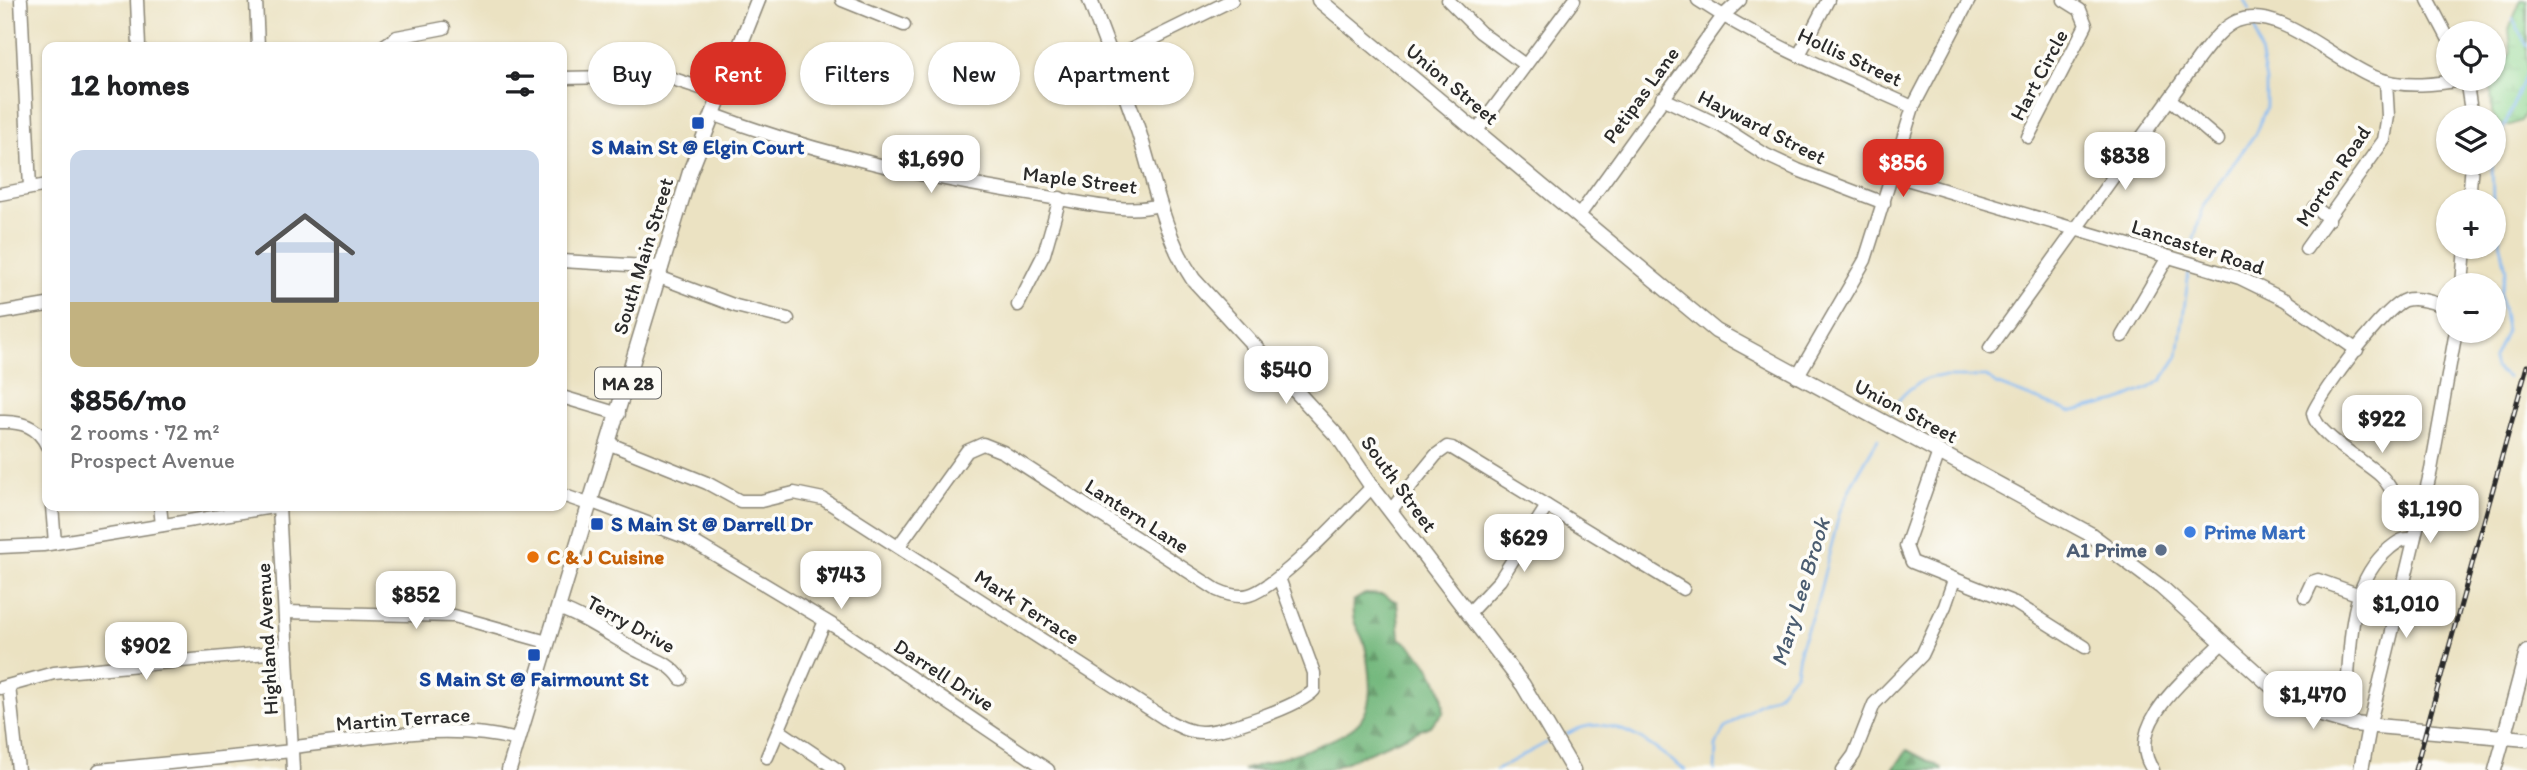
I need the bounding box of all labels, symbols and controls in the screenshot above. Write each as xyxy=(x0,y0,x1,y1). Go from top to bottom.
street label: Hollis Street xyxy=(1794,21,1907,92)
map controls xyxy=(2436,21,2506,343)
button: locate xyxy=(2436,21,2506,91)
street label: Hart Circle xyxy=(2004,25,2073,125)
street label: Union Street xyxy=(1401,37,1504,130)
street label: Petipas Lane xyxy=(1597,41,1684,148)
chip: Buy xyxy=(588,42,676,105)
chip: Rent xyxy=(690,42,786,105)
chip: Filters xyxy=(800,42,914,105)
chip: New xyxy=(928,42,1020,105)
chip: Apartment xyxy=(1034,42,1194,105)
icon: filters xyxy=(501,65,539,103)
text: 12 homes xyxy=(70,66,190,103)
street label: Hayward Street xyxy=(1694,84,1830,170)
button: layers xyxy=(2436,105,2506,175)
marker: S Main St @ Elgin Court xyxy=(690,115,706,131)
street label: Morton Road xyxy=(2290,120,2376,231)
pin: $838 xyxy=(2084,132,2166,192)
place label: S Main St @ Elgin Court xyxy=(592,134,805,160)
pin: $1,690 xyxy=(874,136,988,195)
pin: $856 xyxy=(1862,140,1944,199)
text: $838 xyxy=(2100,141,2150,169)
text: $1,690 xyxy=(898,144,964,172)
text: $856 xyxy=(1879,148,1927,176)
street label: Maple Street xyxy=(1021,160,1139,199)
street label: South Main Street xyxy=(607,174,678,337)
button: + xyxy=(2436,189,2506,259)
icon: home xyxy=(242,195,368,321)
street label: Lancaster Road xyxy=(2128,213,2268,280)
button: − xyxy=(2436,273,2506,343)
pin: $540 xyxy=(1245,346,1327,406)
text: $540 xyxy=(1260,355,1312,383)
road number: MA 28 xyxy=(595,368,661,398)
street label: Union Street xyxy=(1850,373,1962,448)
text: $856/mo xyxy=(70,381,186,418)
pin: $922 xyxy=(2341,396,2423,455)
text: $922 xyxy=(2358,404,2406,432)
text: 2 rooms · 72 m² xyxy=(70,418,220,446)
street label: South Street xyxy=(1356,431,1443,537)
text: Prospect Avenue xyxy=(70,446,235,474)
street label: Lantern Lane xyxy=(1081,473,1194,558)
pin: $1,190 xyxy=(2373,486,2487,545)
text: $1,190 xyxy=(2398,494,2462,522)
place label: S Main St @ Darrell Dr xyxy=(611,511,813,536)
water label: Mary Lee Brook xyxy=(1764,513,1836,669)
pin: $629 xyxy=(1483,514,1565,574)
marker: S Main St @ Darrell Dr xyxy=(589,516,605,532)
place label: Prime Mart xyxy=(2204,519,2305,544)
text: $629 xyxy=(1500,523,1548,551)
marker: Prime Mart xyxy=(2182,524,2198,540)
place label: A1 Prime xyxy=(2066,537,2147,562)
marker: A1 Prime xyxy=(2153,542,2169,558)
place label: C & J Cuisine xyxy=(547,544,664,569)
marker: C & J Cuisine xyxy=(525,549,541,565)
pin: $743 xyxy=(800,552,882,611)
text: $743 xyxy=(816,560,866,588)
street label: Highland Avenue xyxy=(250,562,283,716)
street label: Mark Terrace xyxy=(970,563,1084,650)
pin: $852 xyxy=(375,572,457,631)
text: $852 xyxy=(392,580,440,608)
pin: $1,010 xyxy=(2349,580,2463,640)
street label: Terry Drive xyxy=(583,589,680,658)
text: $1,010 xyxy=(2373,589,2439,617)
pin: $902 xyxy=(105,622,187,682)
text: $902 xyxy=(121,631,171,659)
street label: Darrell Drive xyxy=(889,633,999,716)
marker: S Main St @ Fairmount St xyxy=(526,647,542,663)
place label: S Main St @ Fairmount St xyxy=(419,666,649,691)
pin: $1,470 xyxy=(2256,672,2370,731)
text: $1,470 xyxy=(2279,680,2347,708)
street label: Martin Terrace xyxy=(335,701,471,736)

